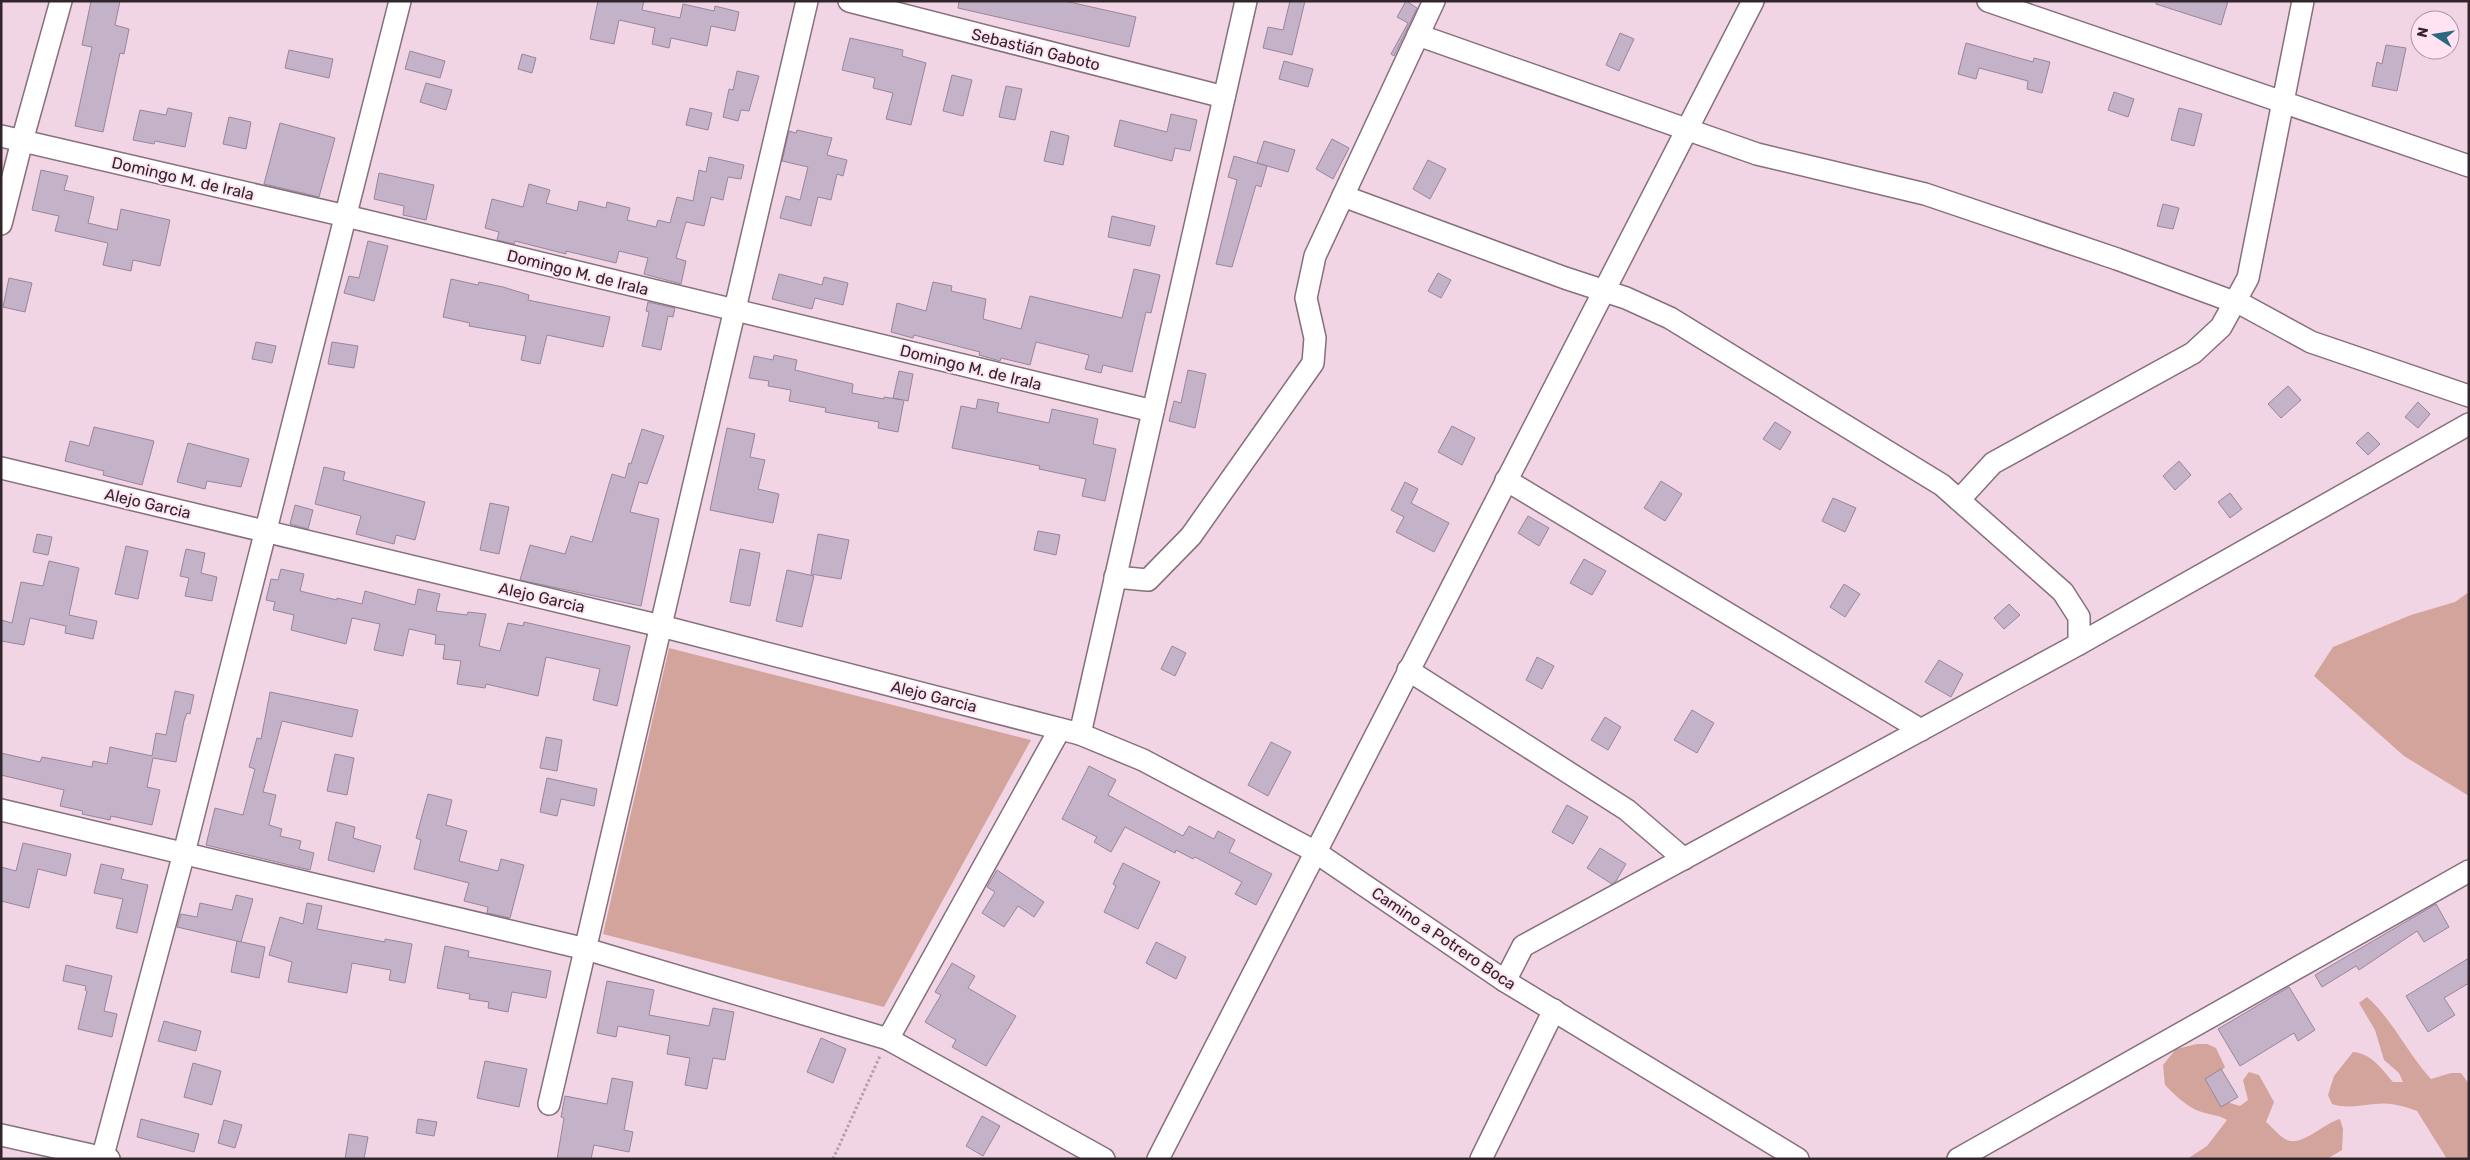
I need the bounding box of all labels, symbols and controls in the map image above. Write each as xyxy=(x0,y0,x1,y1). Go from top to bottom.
north arrow xyxy=(2410,10,2460,60)
street label: Sebastián Gaboto xyxy=(970,24,1102,75)
text: N xyxy=(2413,26,2432,39)
street label: Domingo M. de Irala xyxy=(110,153,256,204)
street label: Domingo M. de Irala xyxy=(505,246,651,299)
street label: Domingo M. de Irala xyxy=(898,341,1044,394)
street label: Alejo Garcia xyxy=(103,484,193,523)
street label: Alejo Garcia xyxy=(497,578,587,617)
street label: Alejo Garcia xyxy=(889,677,979,716)
street label: Camino a Potrero Boca xyxy=(1368,883,1520,994)

